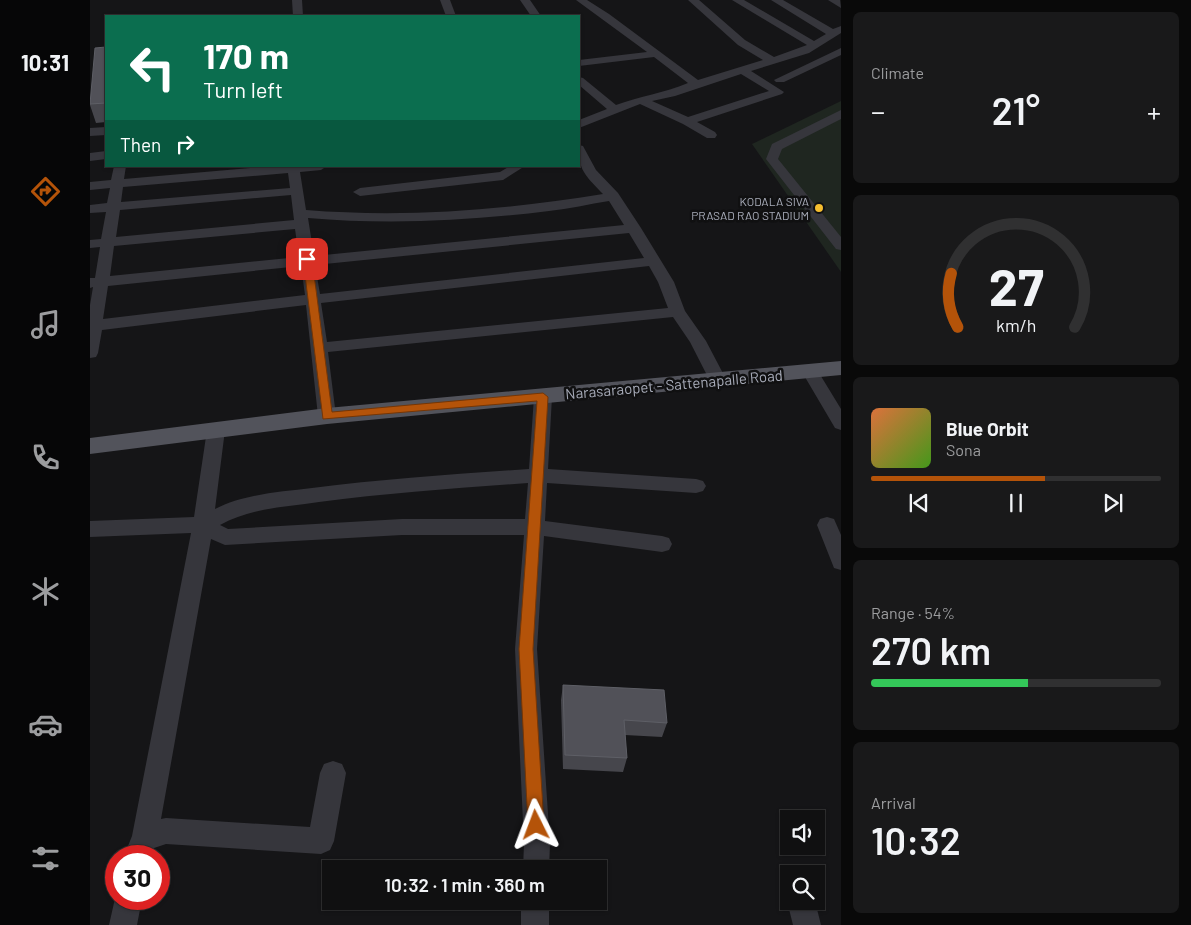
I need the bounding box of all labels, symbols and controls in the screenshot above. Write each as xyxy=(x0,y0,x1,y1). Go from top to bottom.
text: 170 m xyxy=(203,34,289,76)
icon: left xyxy=(120,35,185,100)
text: 10:31 xyxy=(21,49,69,75)
text: Climate xyxy=(871,63,924,82)
text: Turn left xyxy=(203,76,283,102)
text: 21° xyxy=(992,87,1040,133)
text: − xyxy=(871,94,885,128)
text: + xyxy=(1147,94,1161,128)
icon: right xyxy=(171,130,199,158)
text: Then xyxy=(120,133,161,156)
icon: directions xyxy=(28,174,63,209)
place label: KODALA SIVA PRASAD RAO STADIUM xyxy=(691,194,809,222)
marker: KODALA SIVA PRASAD RAO STADIUM xyxy=(813,202,825,214)
pin xyxy=(286,238,328,280)
icon: arrive xyxy=(293,245,321,273)
text: 27 xyxy=(989,254,1044,316)
icon: music xyxy=(28,307,63,342)
text: km/h xyxy=(996,314,1036,336)
street label: Narasaraopet - Sattenapalle Road xyxy=(564,366,784,402)
text: Blue Orbit xyxy=(946,417,1029,440)
icon: phone xyxy=(28,440,63,475)
text: Sona xyxy=(946,440,981,459)
icon: previous xyxy=(905,489,933,517)
icon: pause xyxy=(1002,489,1030,517)
icon: next xyxy=(1099,489,1127,517)
icon: climate xyxy=(28,574,63,609)
text: Range · 54% xyxy=(871,603,955,622)
text: 270 km xyxy=(871,627,991,673)
icon: car xyxy=(28,707,63,742)
text: Arrival xyxy=(871,793,916,812)
position arrow xyxy=(509,798,561,850)
map controls xyxy=(780,810,825,910)
button: sound xyxy=(780,810,825,855)
text: 10:32 xyxy=(871,817,961,863)
icon: filters xyxy=(28,841,63,876)
speed limit sign: 30 xyxy=(105,845,170,910)
button: search xyxy=(780,865,825,910)
text: 10:32 · 1 min · 360 m xyxy=(384,873,545,896)

